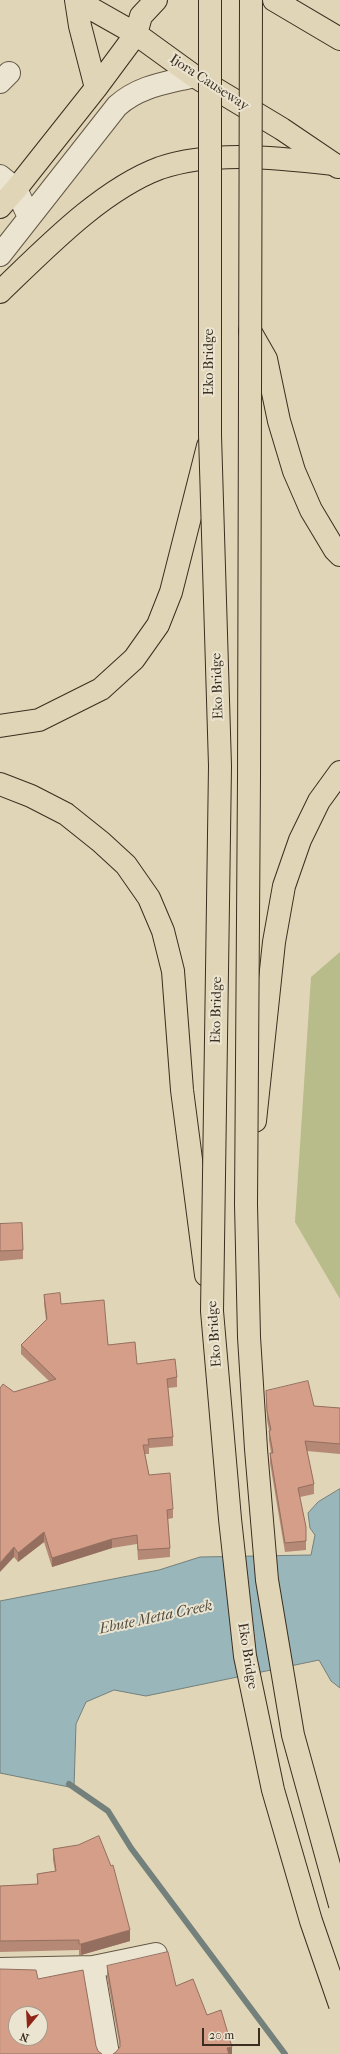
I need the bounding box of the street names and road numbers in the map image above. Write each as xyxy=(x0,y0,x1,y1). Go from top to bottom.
street label: Ijora Causeway xyxy=(166,51,252,115)
street label: Eko Bridge xyxy=(202,329,218,395)
street label: Eko Bridge xyxy=(208,652,228,720)
street label: Eko Bridge xyxy=(208,976,226,1044)
street label: Eko Bridge xyxy=(204,1300,226,1368)
street label: Eko Bridge xyxy=(233,1622,261,1690)

